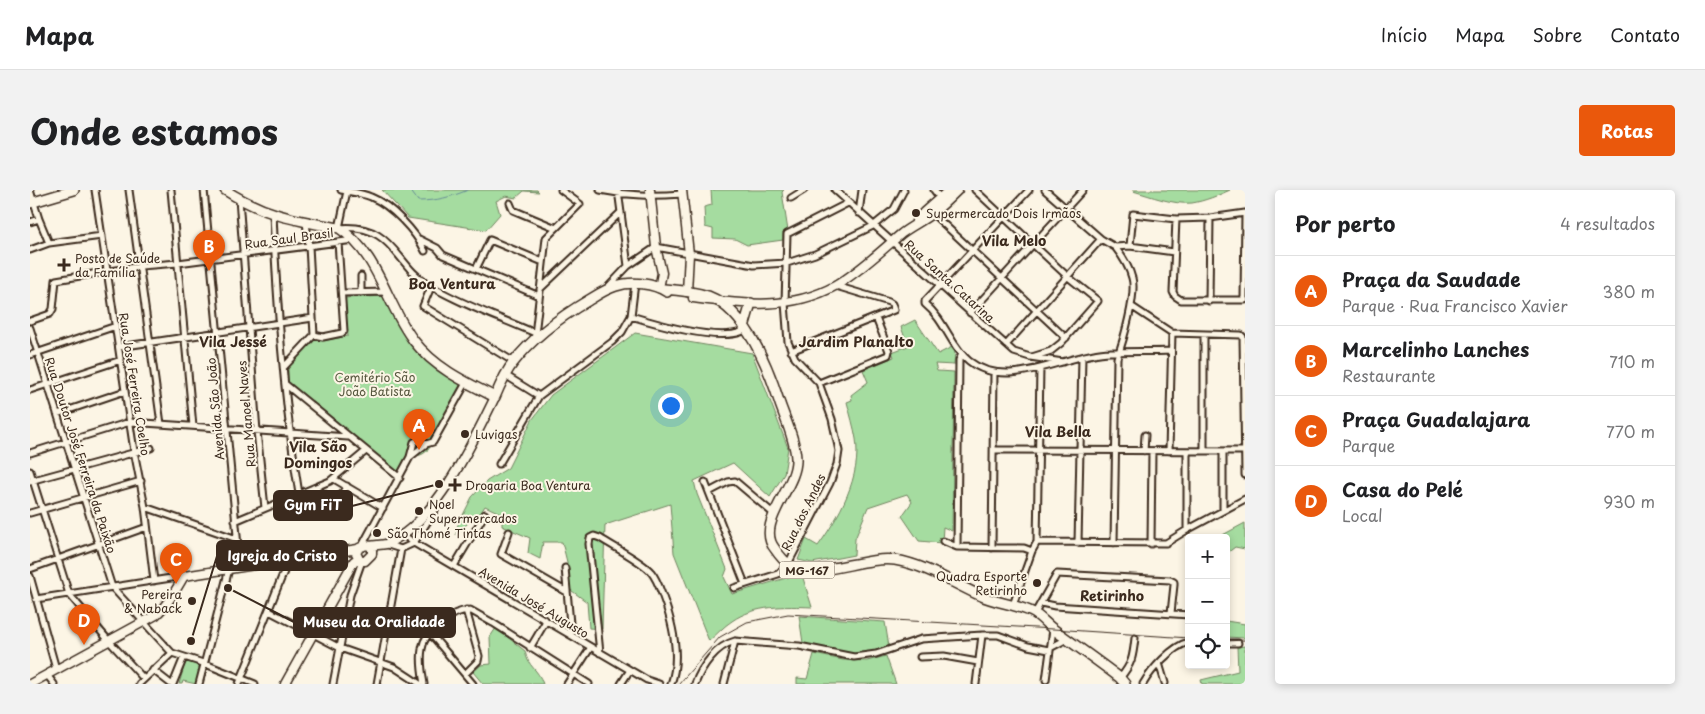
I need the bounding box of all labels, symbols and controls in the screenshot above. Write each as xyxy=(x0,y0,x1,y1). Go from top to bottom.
text: Mapa xyxy=(25,17,94,53)
text: Início xyxy=(1381,21,1427,48)
text: Mapa xyxy=(1455,21,1505,48)
text: Sobre xyxy=(1533,21,1582,48)
text: Contato xyxy=(1610,21,1680,48)
text: Onde estamos xyxy=(30,104,278,157)
button: Rotas xyxy=(1579,105,1675,156)
place label: Supermercado Dois Irmãos xyxy=(926,204,1082,222)
marker: Supermercado Dois Irmãos xyxy=(910,207,922,219)
text: Por perto xyxy=(1295,207,1395,239)
text: 4 resultados xyxy=(1560,211,1655,235)
street label: Rua Saul Brasil xyxy=(243,223,335,253)
pin: B xyxy=(193,230,225,271)
district label: Vila Melo xyxy=(982,230,1046,251)
street label: Rua Santa Catarina xyxy=(901,235,1000,327)
place label: Posto de Saúde da Família xyxy=(75,249,161,281)
marker: Posto de Saúde da Família xyxy=(57,258,71,272)
text: Praça da Saudade xyxy=(1342,265,1521,293)
district label: Boa Ventura xyxy=(408,273,496,294)
text: A xyxy=(1305,279,1317,303)
text: 380 m xyxy=(1603,279,1655,303)
text: Parque · Rua Francisco Xavier xyxy=(1342,293,1568,317)
street label: Rua José Ferreira Coelho xyxy=(115,311,155,457)
district label: Vila Jessé xyxy=(199,331,267,352)
district label: Jardim Planalto xyxy=(798,331,914,352)
text: Marcelinho Lanches xyxy=(1342,335,1529,363)
text: B xyxy=(1306,349,1316,373)
text: 710 m xyxy=(1609,349,1655,373)
street label: Rua Doutor José Ferreira da Paixão xyxy=(41,355,121,556)
street label: Avenida São João xyxy=(202,357,228,461)
street label: Rua Manoel Naves xyxy=(232,359,260,468)
text: Restaurante xyxy=(1342,363,1436,387)
park label: Cemitério São João Batista xyxy=(335,368,416,400)
your location xyxy=(658,393,684,419)
text: Praça Guadalajara xyxy=(1342,405,1530,433)
pin: A xyxy=(403,409,435,450)
text: C xyxy=(1305,419,1317,443)
text: 770 m xyxy=(1606,419,1655,443)
district label: Vila Bella xyxy=(1025,421,1092,442)
place label: Luvigas xyxy=(475,425,518,443)
marker: Luvigas xyxy=(459,428,471,440)
text: Parque xyxy=(1342,433,1395,457)
district label: Vila São Domingos xyxy=(284,436,352,473)
street label: Rua dos Andes xyxy=(777,470,830,554)
text: Casa do Pelé xyxy=(1342,475,1463,503)
place label: Drogaria Boa Ventura xyxy=(465,476,591,494)
marker: Drogaria Boa Ventura xyxy=(449,479,461,491)
text: D xyxy=(1305,489,1317,513)
text: 930 m xyxy=(1603,489,1655,513)
callout: Gym FiT xyxy=(274,491,352,520)
text: Gym FiT xyxy=(284,494,342,515)
place label: Noel Supermercados xyxy=(429,495,518,527)
text: Local xyxy=(1342,503,1383,527)
marker: Noel Supermercados xyxy=(413,505,425,517)
place label: São Thomé Tintas xyxy=(387,524,492,542)
marker: São Thomé Tintas xyxy=(371,527,383,539)
map controls xyxy=(1185,534,1230,669)
button: + xyxy=(1185,534,1230,579)
callout: Igreja do Cristo xyxy=(217,541,347,570)
pin: C xyxy=(160,543,192,584)
text: Igreja do Cristo xyxy=(227,545,337,566)
street label: Avenida José Augusto xyxy=(475,562,593,642)
road number: MG-167 xyxy=(780,562,834,578)
place label: Quadra Esporte Retirinho xyxy=(936,567,1027,599)
marker: Quadra Esporte Retirinho xyxy=(1031,577,1043,589)
button: − xyxy=(1185,579,1230,624)
place label: Pereira & Naback xyxy=(124,585,182,617)
district label: Retirinho xyxy=(1080,585,1144,606)
marker: Pereira & Naback xyxy=(186,595,198,607)
pin: D xyxy=(68,604,100,645)
callout: Museu da Oralidade xyxy=(294,608,455,637)
text: Museu da Oralidade xyxy=(303,611,445,632)
button: locate xyxy=(1185,624,1230,669)

